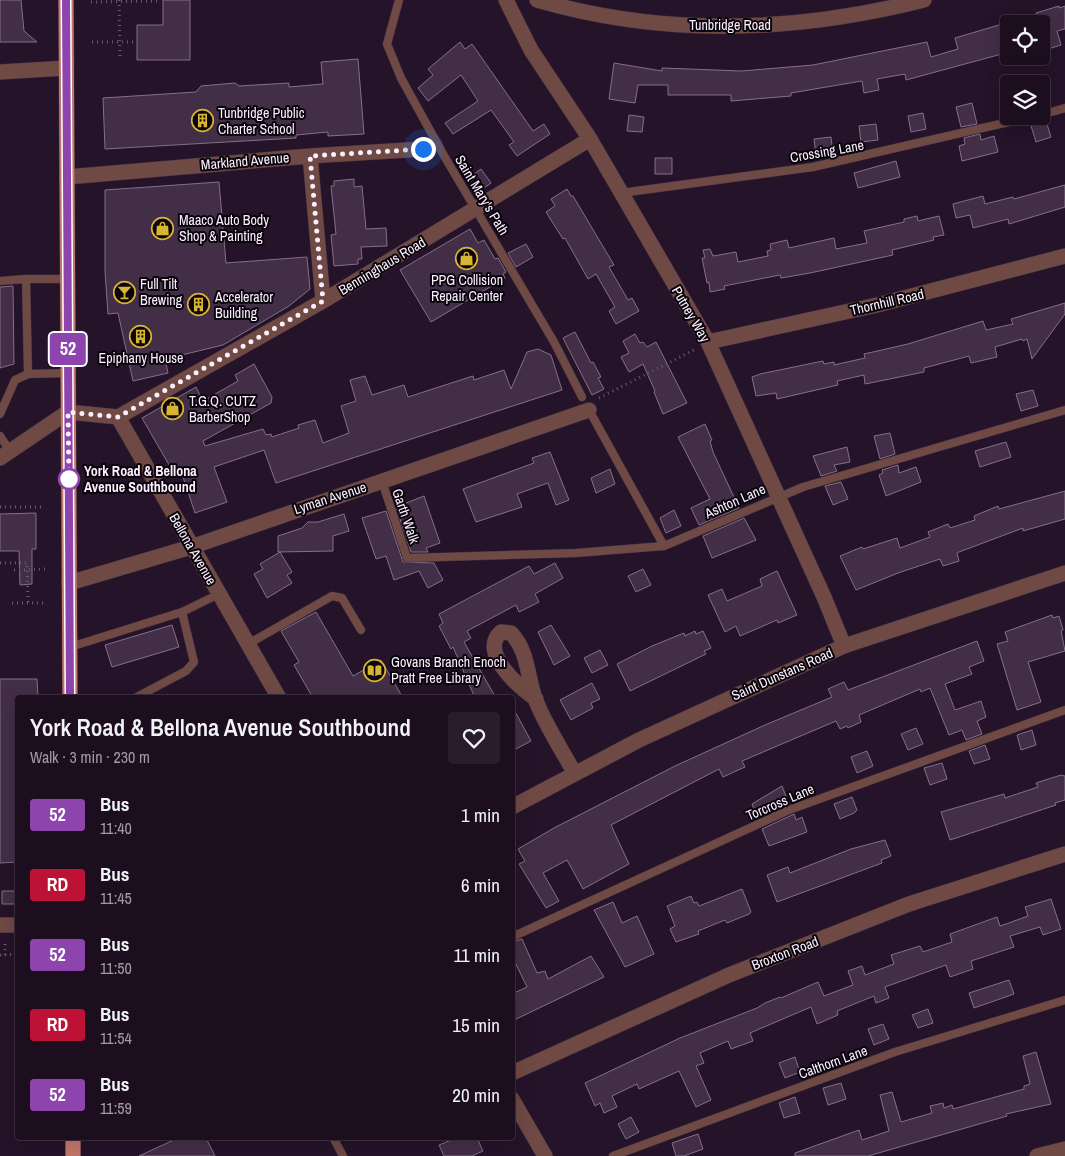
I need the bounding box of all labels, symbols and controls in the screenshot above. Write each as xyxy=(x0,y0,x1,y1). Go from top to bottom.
map controls xyxy=(1000,15,1050,125)
button: locate xyxy=(1000,15,1050,65)
street label: Tunbridge Road xyxy=(689,16,771,34)
button: layers xyxy=(1000,75,1050,125)
place label: Tunbridge Public Charter School xyxy=(218,104,305,138)
building icon: Tunbridge Public Charter School xyxy=(190,109,214,133)
street label: Crossing Lane xyxy=(789,136,865,166)
your location xyxy=(411,137,436,162)
street label: Markland Avenue xyxy=(200,148,290,174)
street label: Saint Mary's Path xyxy=(451,152,513,238)
place label: Maaco Auto Body Shop & Painting xyxy=(179,211,269,245)
shop icon: Maaco Auto Body Shop & Painting xyxy=(151,216,175,240)
street label: Benninghaus Road xyxy=(335,233,429,299)
shop icon: PPG Collision Repair Center xyxy=(455,246,479,270)
place label: PPG Collision Repair Center xyxy=(431,271,503,305)
place label: Full Tilt Brewing xyxy=(140,275,183,309)
bar icon: Full Tilt Brewing xyxy=(112,280,136,304)
street label: Putney Way xyxy=(668,283,714,345)
street label: Thornhill Road xyxy=(848,285,926,319)
place label: Accelerator Building xyxy=(214,288,273,322)
building icon: Accelerator Building xyxy=(187,293,211,317)
building icon: Epiphany House xyxy=(129,324,153,348)
line badge: 52 xyxy=(46,333,90,365)
text: 52 xyxy=(60,336,76,361)
place label: Epiphany House xyxy=(99,349,183,367)
place label: T.G.Q. CUTZ BarberShop xyxy=(189,392,256,426)
shop icon: T.G.Q. CUTZ BarberShop xyxy=(161,397,185,421)
place label: York Road & Bellona Avenue Southbound xyxy=(84,462,197,496)
marker: York Road & Bellona Avenue Southbound xyxy=(58,468,80,490)
street label: Lyman Avenue xyxy=(291,478,369,518)
street label: Ashton Lane xyxy=(701,480,768,523)
street label: Garth Walk xyxy=(388,486,424,546)
street label: Bellona Avenue xyxy=(165,510,221,588)
street label: Saint Dunstans Road xyxy=(728,644,836,704)
place label: Govans Branch Enoch Pratt Free Library xyxy=(391,653,506,687)
library icon: Govans Branch Enoch Pratt Free Library xyxy=(363,658,387,682)
text: York Road & Bellona Avenue Southbound xyxy=(30,711,411,743)
button: heart xyxy=(448,712,500,764)
text: Walk · 3 min · 230 m xyxy=(30,746,150,768)
street label: Torcross Lane xyxy=(743,780,817,824)
text: Bus xyxy=(100,791,129,817)
text: 52 xyxy=(49,802,66,827)
text: 1 min xyxy=(461,802,500,828)
text: 11:40 xyxy=(100,817,132,839)
text: Bus xyxy=(100,861,129,887)
text: RD xyxy=(47,872,68,897)
text: 6 min xyxy=(461,872,500,898)
text: 11:45 xyxy=(100,887,132,909)
text: Bus xyxy=(100,931,129,957)
street label: Broxton Road xyxy=(749,932,821,974)
text: 52 xyxy=(49,942,66,967)
text: 11 min xyxy=(454,942,500,968)
text: 11:50 xyxy=(100,957,132,979)
text: Bus xyxy=(100,1001,129,1027)
text: RD xyxy=(47,1012,68,1037)
text: 15 min xyxy=(452,1012,500,1038)
text: 11:54 xyxy=(100,1027,132,1049)
street label: Calthorn Lane xyxy=(796,1041,870,1083)
text: Bus xyxy=(100,1071,129,1097)
text: 52 xyxy=(49,1082,66,1107)
text: 20 min xyxy=(452,1082,500,1108)
text: 11:59 xyxy=(100,1097,132,1119)

